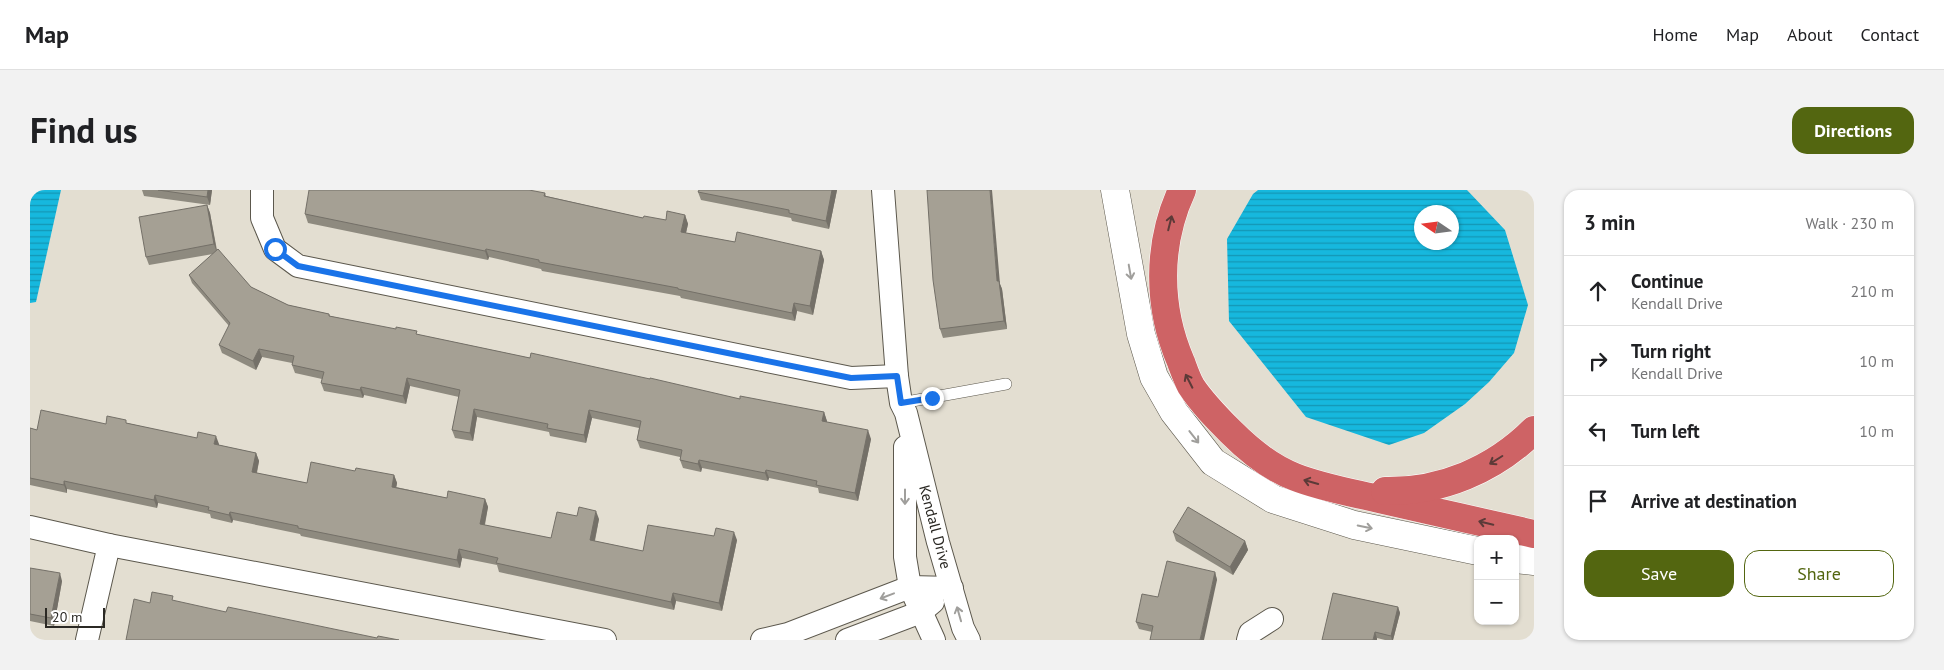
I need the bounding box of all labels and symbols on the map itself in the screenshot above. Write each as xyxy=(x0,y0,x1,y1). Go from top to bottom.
north arrow xyxy=(1414,205,1459,250)
one-way arrow xyxy=(1166,216,1175,232)
route start xyxy=(264,238,287,261)
one-way arrow xyxy=(1125,264,1135,280)
one-way arrow xyxy=(1184,373,1194,388)
route end xyxy=(921,387,944,410)
one-way arrow xyxy=(1189,430,1199,444)
one-way arrow xyxy=(1489,456,1503,466)
one-way arrow xyxy=(1304,476,1320,486)
street label: Kendall Drive xyxy=(915,483,956,571)
one-way arrow xyxy=(900,488,910,505)
one-way arrow xyxy=(1479,518,1495,527)
one-way arrow xyxy=(1356,523,1372,532)
one-way arrow xyxy=(880,592,895,601)
scale bar xyxy=(45,605,105,628)
one-way arrow xyxy=(954,607,964,623)

